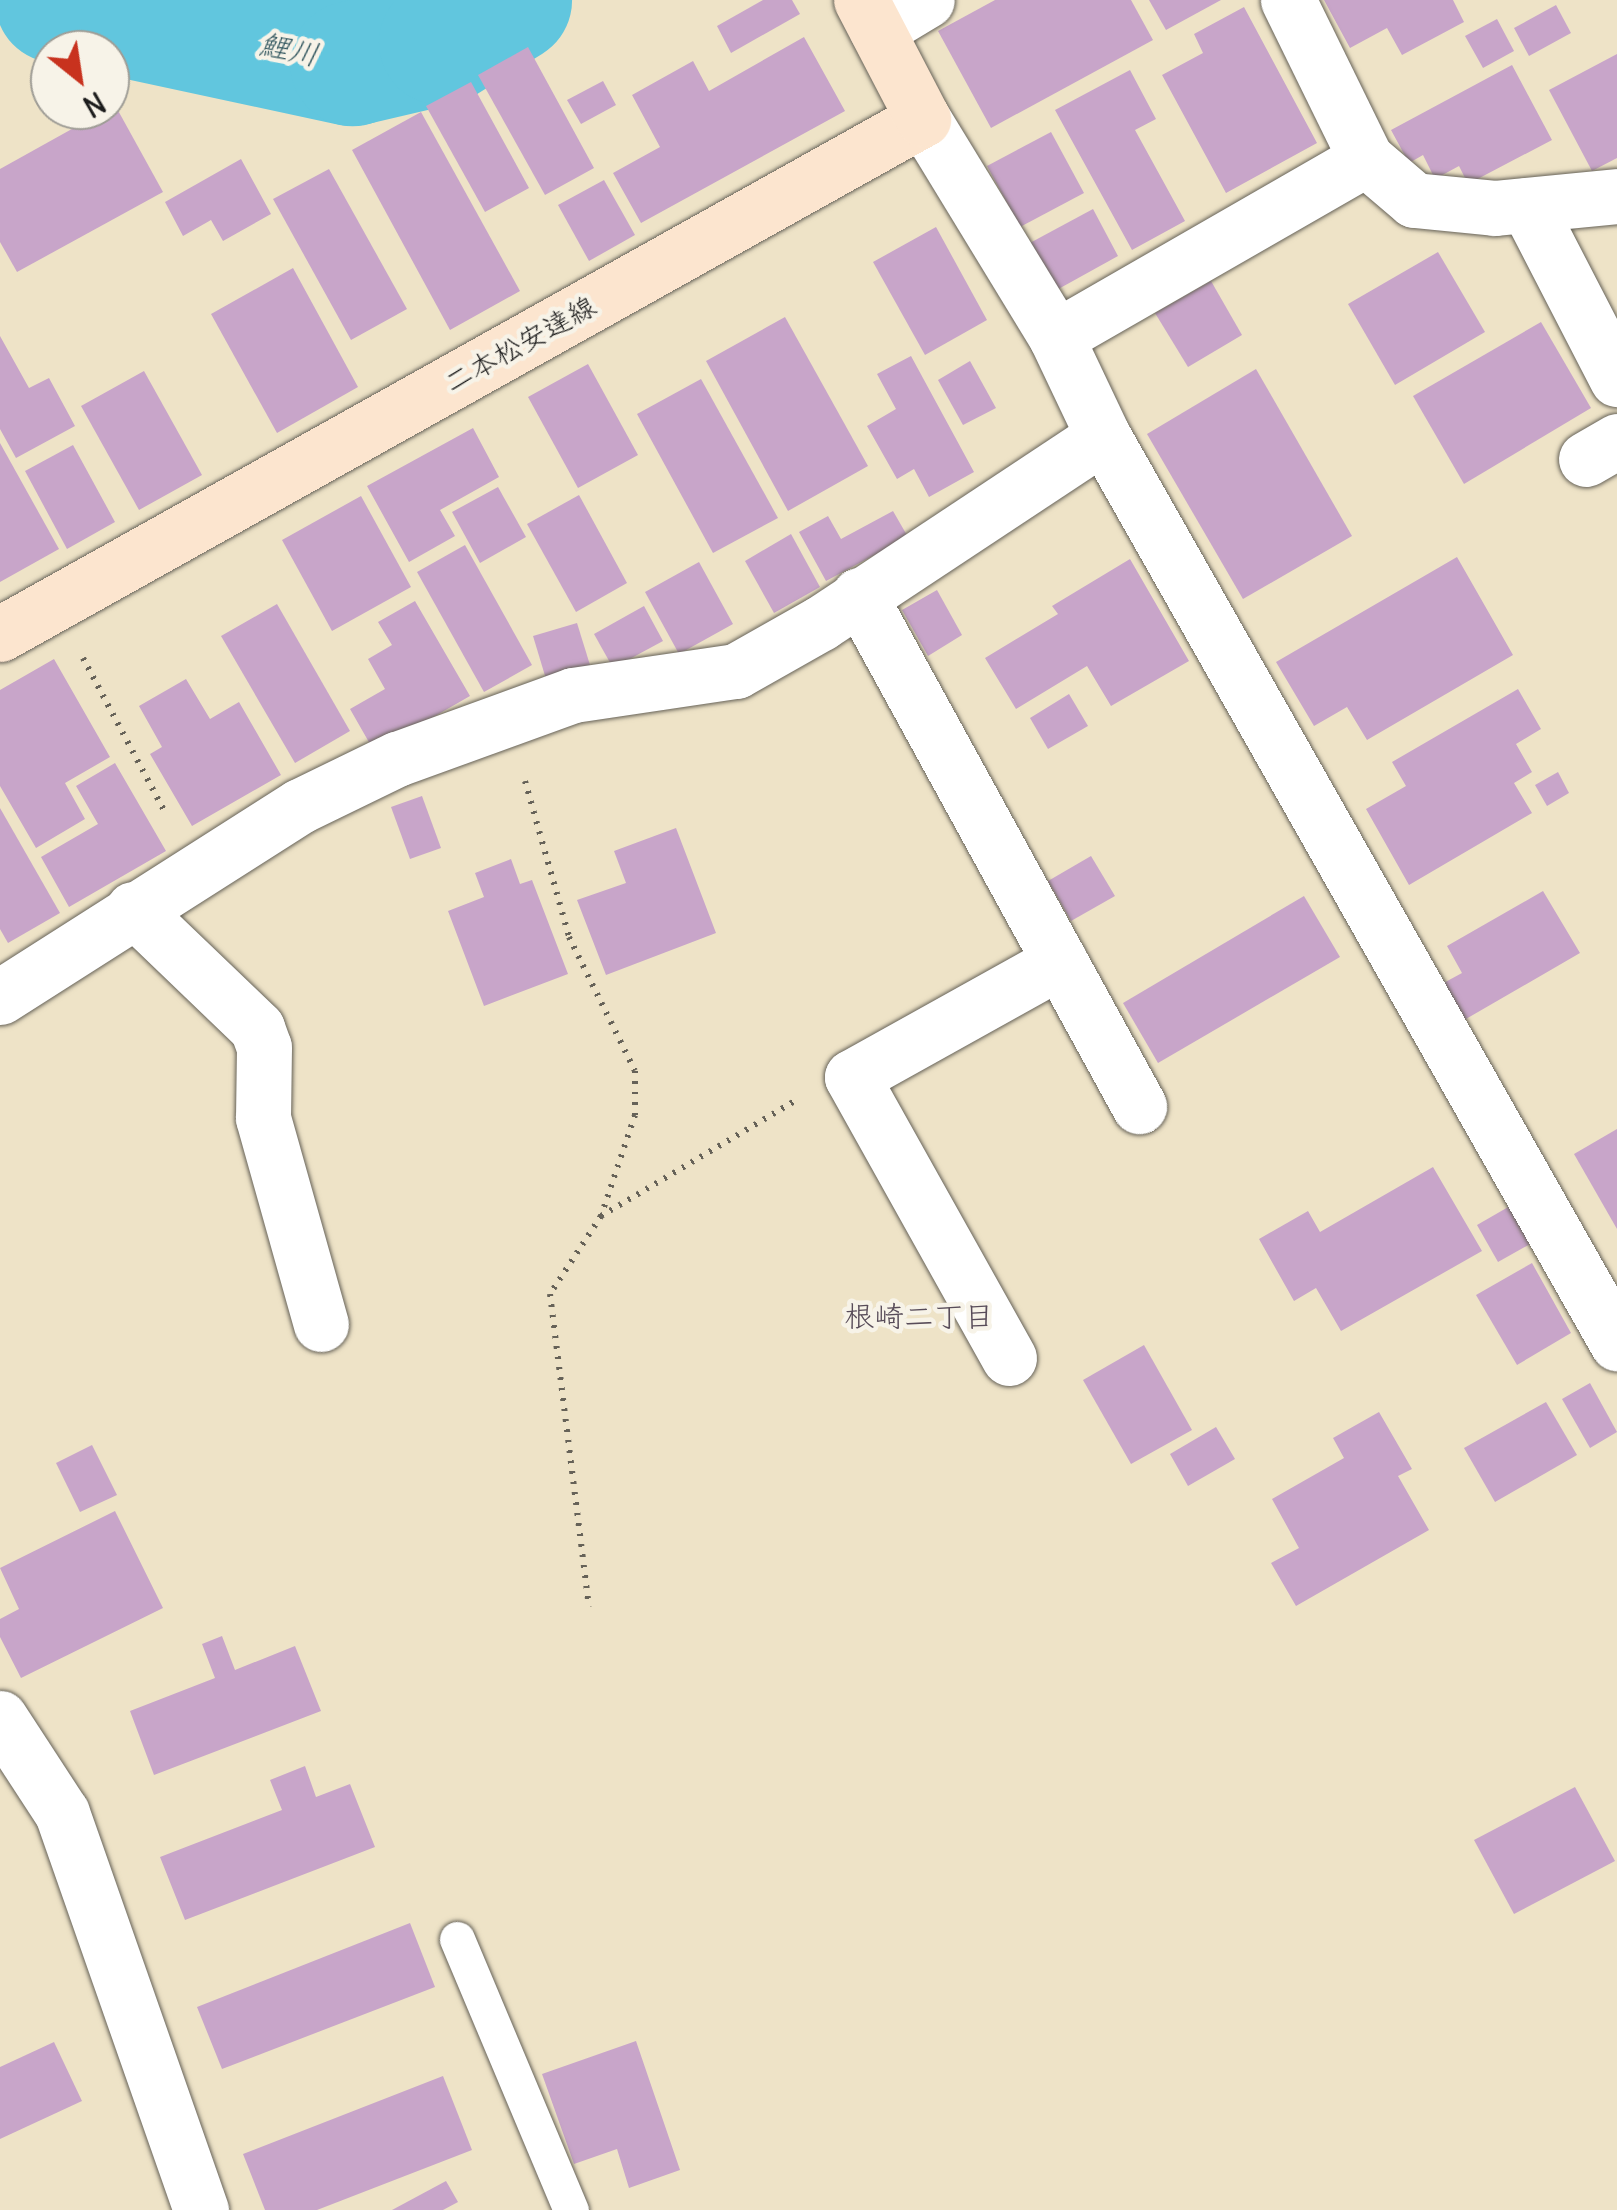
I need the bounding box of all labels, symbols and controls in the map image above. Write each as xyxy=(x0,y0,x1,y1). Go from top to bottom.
water label: 鯉川 xyxy=(256,25,322,73)
north arrow xyxy=(30,30,130,130)
text: N xyxy=(77,84,111,125)
street label: 二本松安達線 xyxy=(438,289,602,399)
district label: 根崎二丁目 xyxy=(844,1298,994,1334)

